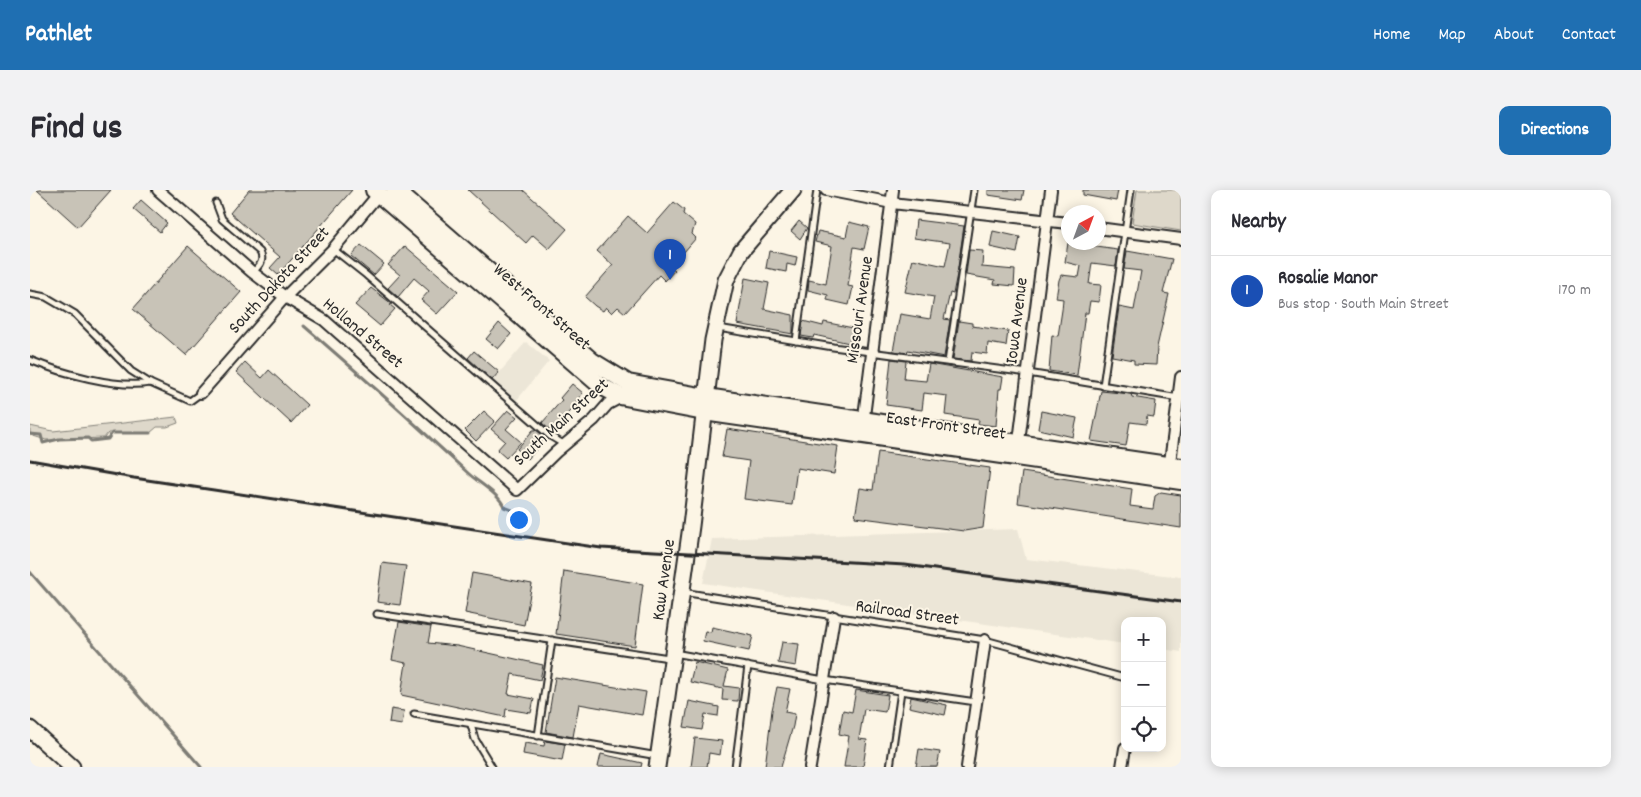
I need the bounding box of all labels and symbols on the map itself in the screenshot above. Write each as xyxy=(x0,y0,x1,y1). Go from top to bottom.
north arrow xyxy=(1061,205,1106,250)
street label: South Dakota Street xyxy=(224,221,337,340)
pin: 1 xyxy=(654,239,686,280)
street label: Missouri Avenue xyxy=(841,255,881,365)
street label: West Front Street xyxy=(487,259,596,358)
street label: Iowa Avenue xyxy=(1000,276,1036,366)
street label: Holland Street xyxy=(316,293,408,376)
street label: South Main Street xyxy=(509,373,616,473)
street label: East Front Street xyxy=(885,406,1008,448)
your location xyxy=(506,507,532,533)
street label: Kaw Avenue xyxy=(647,538,683,622)
street label: Railroad Street xyxy=(854,594,961,634)

